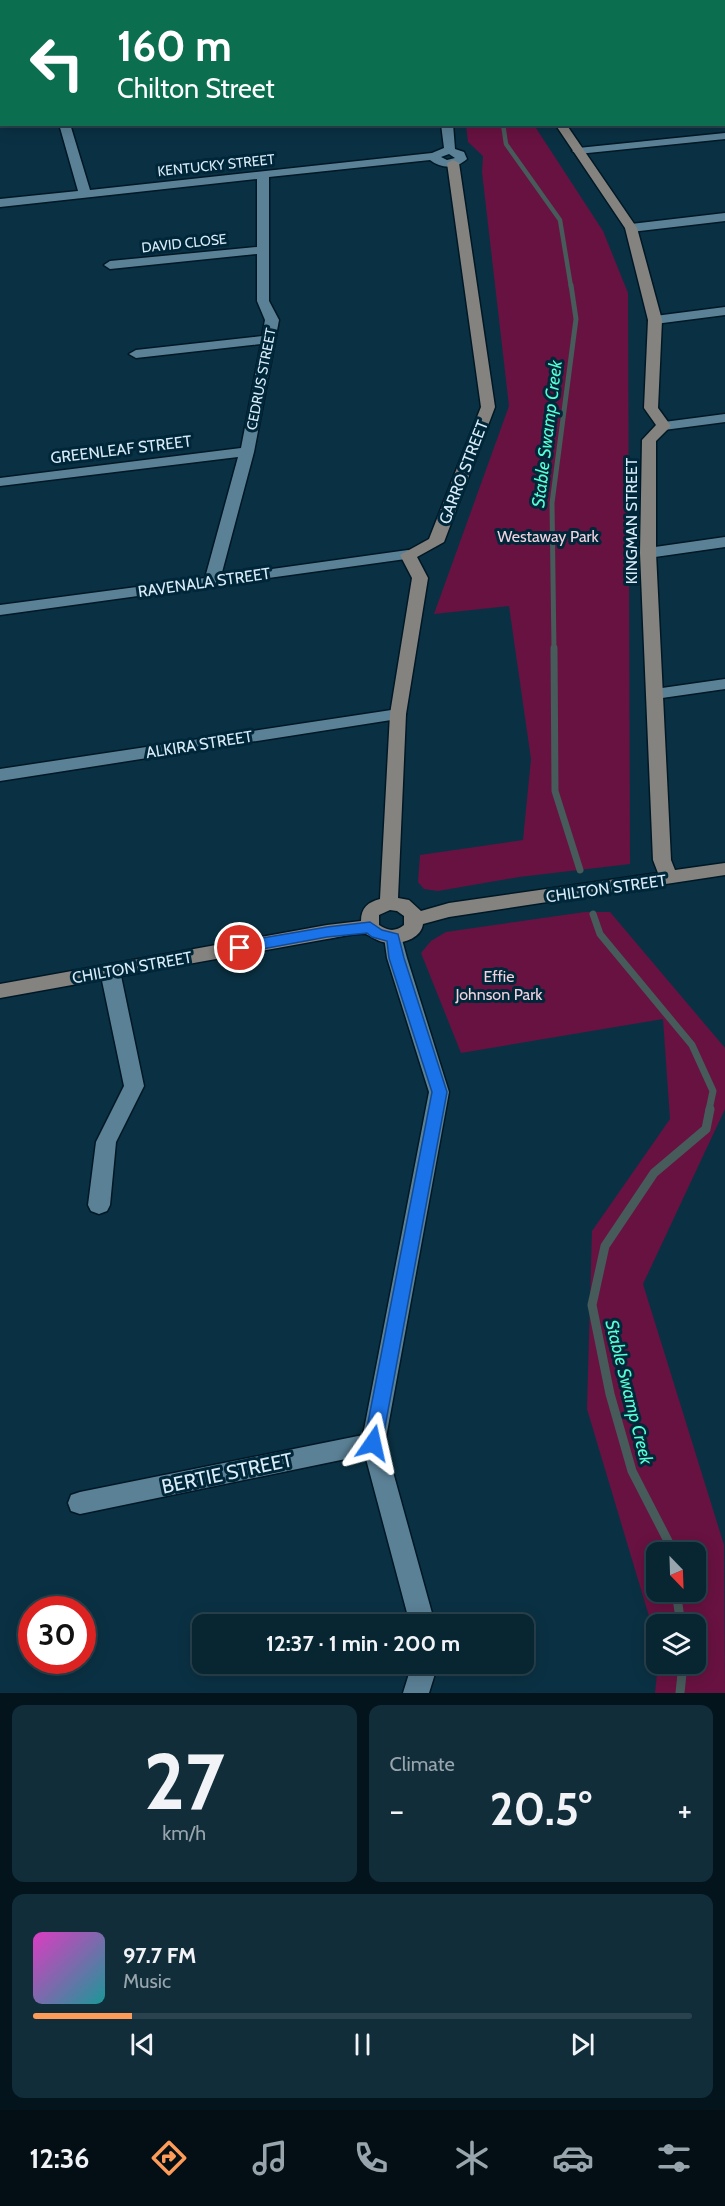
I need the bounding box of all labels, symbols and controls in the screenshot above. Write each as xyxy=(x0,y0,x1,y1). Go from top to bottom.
text: 160 m xyxy=(117,20,232,72)
icon: left xyxy=(18,24,96,102)
text: Chilton Street xyxy=(117,72,275,105)
street label: KENTUCKY STREET xyxy=(156,150,276,180)
street label: DAVID CLOSE xyxy=(141,230,228,256)
street label: CEDRUS STREET xyxy=(242,326,280,432)
water label: Stable Swamp Creek xyxy=(527,358,567,509)
street label: GARRO STREET xyxy=(435,417,492,527)
street label: GREENLEAF STREET xyxy=(49,431,193,468)
street label: KINGMAN STREET xyxy=(622,457,641,584)
park label: Westaway Park xyxy=(497,527,600,546)
street label: RAVENALA STREET xyxy=(137,564,272,601)
street label: ALKIRA STREET xyxy=(144,727,254,762)
street label: CHILTON STREET xyxy=(545,871,668,906)
pin xyxy=(214,922,265,973)
icon: arrive xyxy=(223,931,256,964)
street label: CHILTON STREET xyxy=(71,948,194,987)
park label: Effie Johnson Park xyxy=(454,967,543,1004)
water label: Stable Swamp Creek xyxy=(600,1317,658,1468)
position arrow xyxy=(341,1411,405,1475)
street label: BERTIE STREET xyxy=(159,1447,295,1499)
north arrow xyxy=(646,1542,706,1602)
map controls xyxy=(646,1542,706,1674)
speed limit sign: 30 xyxy=(18,1596,96,1674)
button: layers xyxy=(646,1614,706,1674)
text: 12:37 · 1 min · 200 m xyxy=(266,1630,460,1657)
text: 27 xyxy=(144,1734,225,1829)
text: Climate xyxy=(390,1752,455,1776)
text: 20.5° xyxy=(490,1782,592,1836)
text: − xyxy=(390,1790,404,1830)
text: + xyxy=(677,1790,692,1830)
text: km/h xyxy=(162,1821,206,1845)
text: 97.7 FM xyxy=(123,1942,196,1969)
text: Music xyxy=(123,1969,171,1993)
icon: previous xyxy=(126,2028,159,2061)
icon: pause xyxy=(346,2028,379,2061)
icon: next xyxy=(566,2028,599,2061)
icon: directions xyxy=(148,2137,190,2179)
icon: music xyxy=(249,2137,291,2179)
icon: phone xyxy=(350,2137,392,2179)
icon: climate xyxy=(451,2137,493,2179)
icon: car xyxy=(552,2137,594,2179)
icon: filters xyxy=(653,2137,695,2179)
text: 12:36 xyxy=(30,2142,89,2175)

